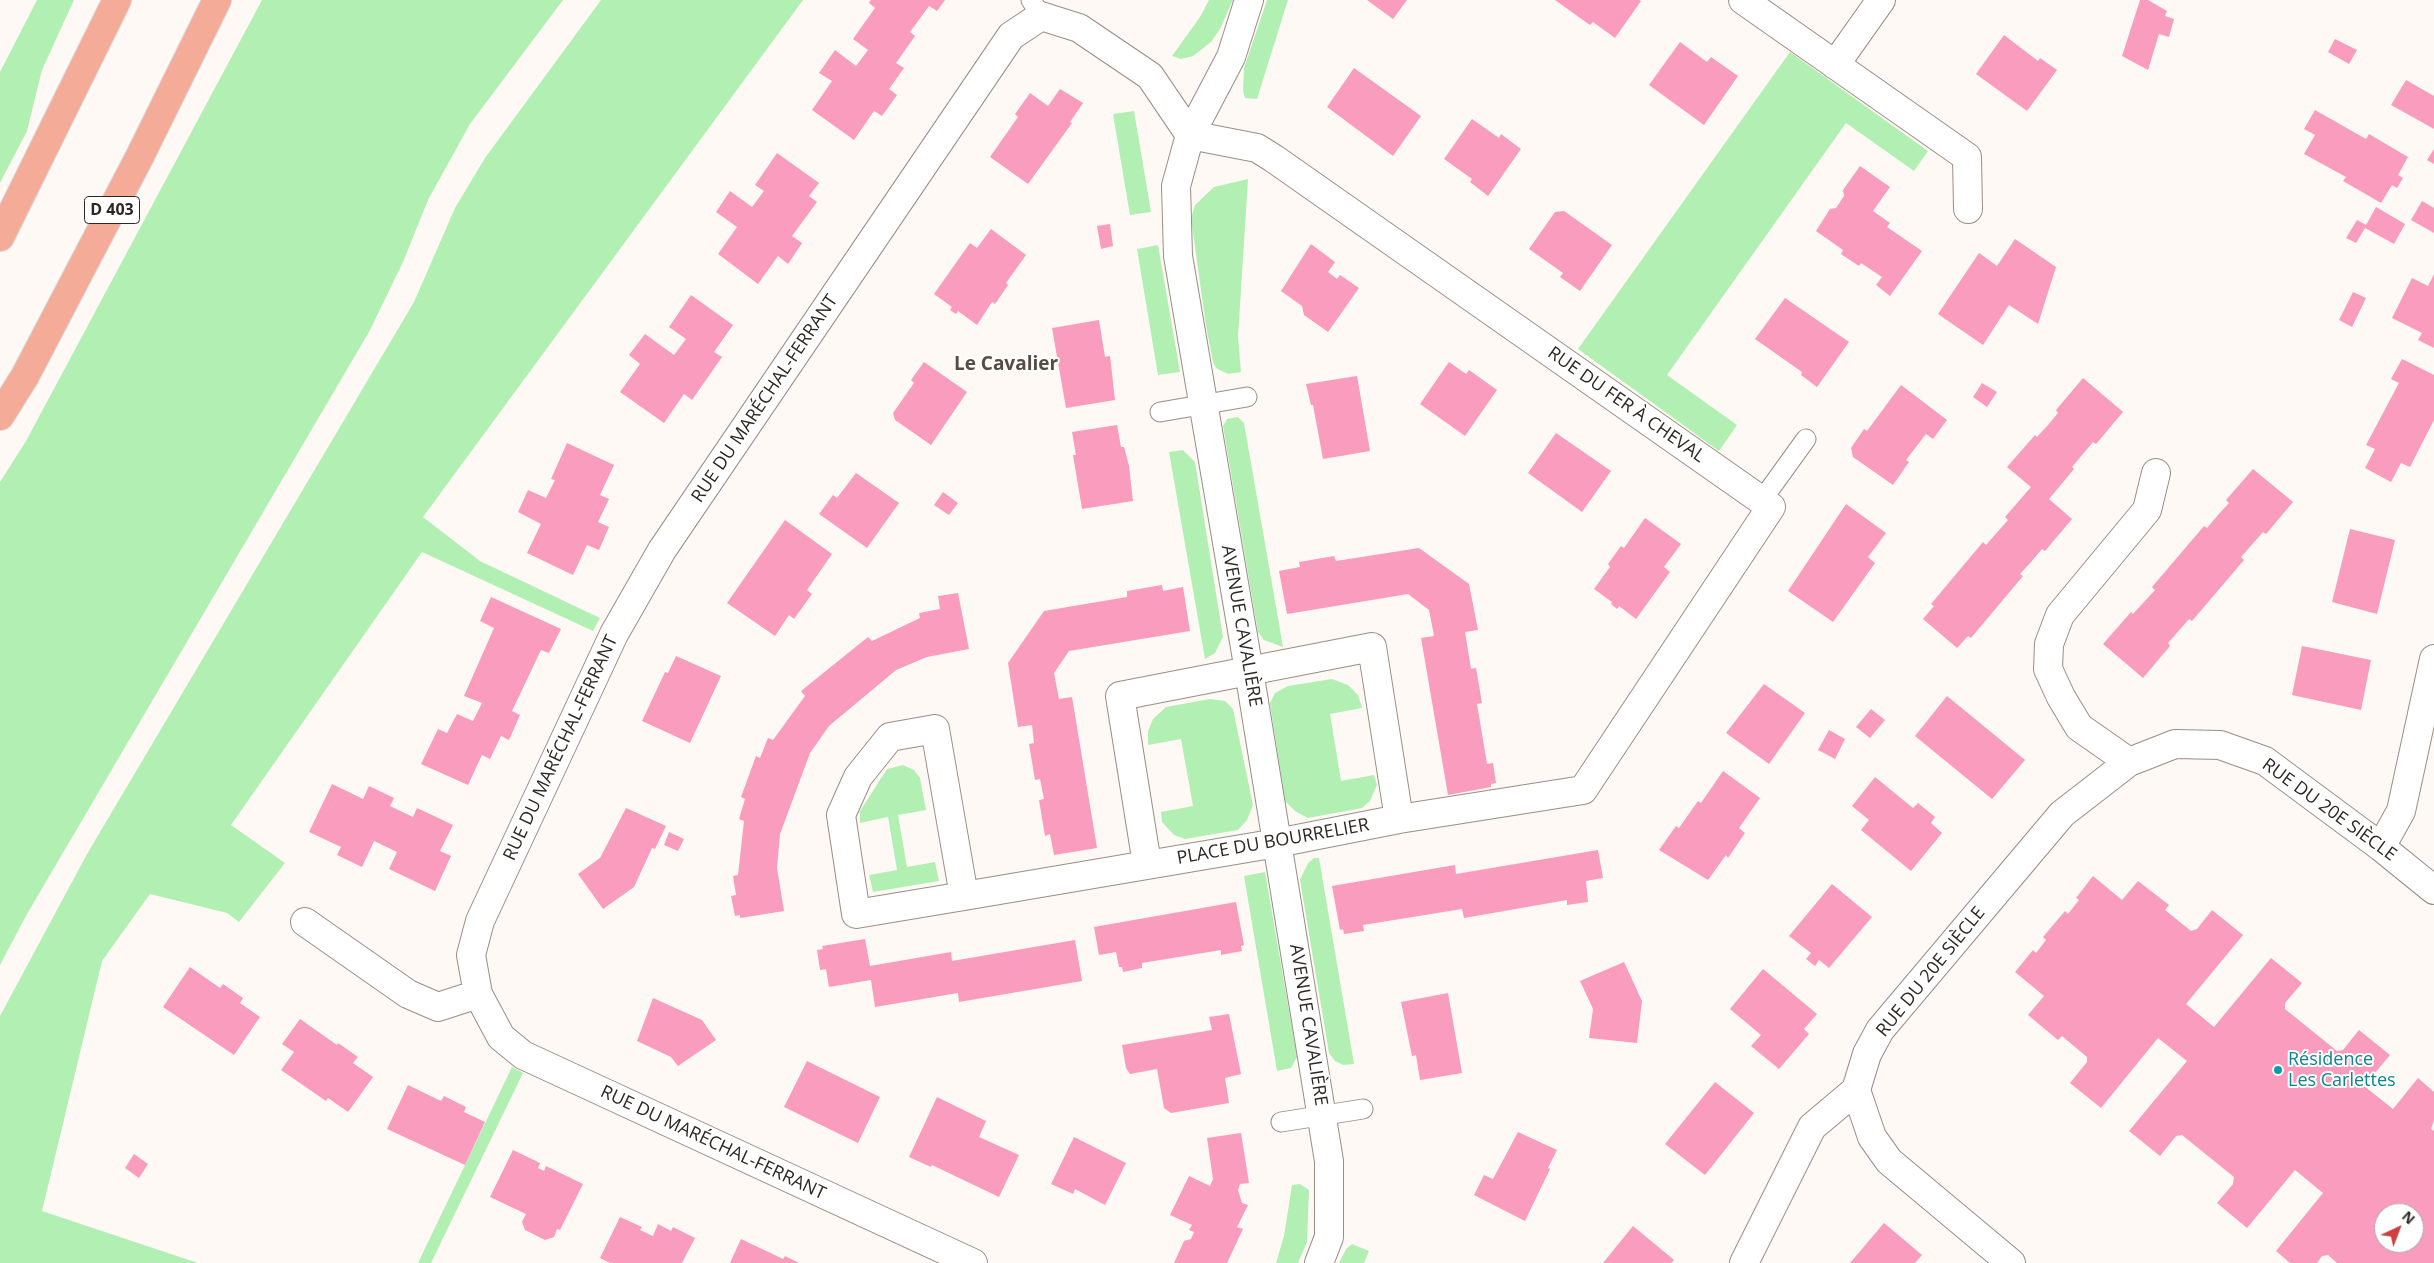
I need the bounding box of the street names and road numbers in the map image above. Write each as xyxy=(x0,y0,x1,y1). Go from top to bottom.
road number: D 403 xyxy=(84,196,140,224)
street label: RUE DU MARÉCHAL-FERRANT xyxy=(687,291,843,507)
street label: RUE DU FER À CHEVAL xyxy=(1543,343,1709,467)
street label: AVENUE CAVALIÈRE xyxy=(1216,543,1266,709)
street label: RUE DU MARÉCHAL-FERRANT xyxy=(499,632,623,864)
street label: RUE DU 20E SIÈCLE xyxy=(2258,754,2400,866)
street label: PLACE DU BOURRELIER xyxy=(1175,814,1371,870)
street label: RUE DU 20E SIÈCLE xyxy=(1872,903,1990,1041)
street label: AVENUE CAVALIÈRE xyxy=(1285,942,1331,1108)
street label: RUE DU MARÉCHAL-FERRANT xyxy=(597,1081,829,1205)

